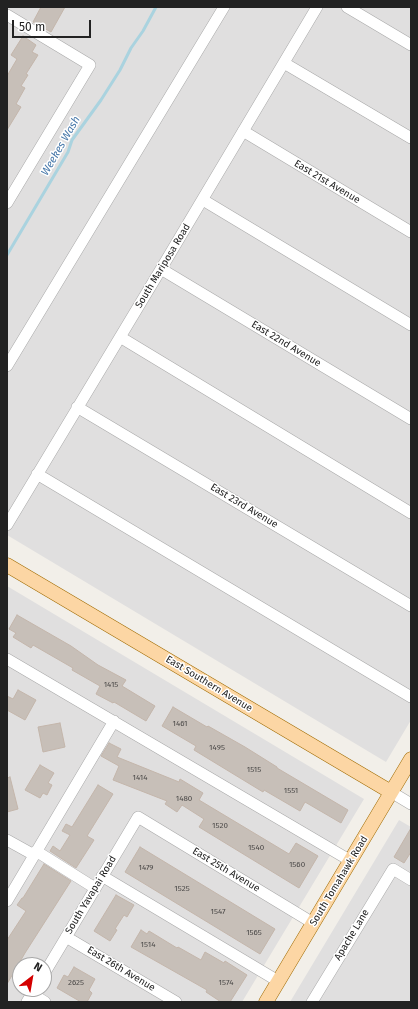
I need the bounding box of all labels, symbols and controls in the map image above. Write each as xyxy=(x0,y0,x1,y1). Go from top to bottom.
scale bar xyxy=(14,12,93,38)
text: 50 m xyxy=(19,20,45,34)
water label: Weekes Wash xyxy=(39,114,83,178)
street label: East 21st Avenue xyxy=(292,158,362,206)
street label: South Mariposa Road xyxy=(133,221,193,311)
street label: East 22nd Avenue xyxy=(249,318,323,370)
street label: East 23rd Avenue xyxy=(208,481,280,531)
street label: East Southern Avenue xyxy=(163,653,255,715)
house number: 1415 xyxy=(104,680,118,690)
house number: 1461 xyxy=(172,719,188,729)
house number: 1495 xyxy=(209,743,225,753)
house number: 1515 xyxy=(247,765,261,775)
house number: 1414 xyxy=(133,773,147,783)
house number: 1551 xyxy=(284,786,298,796)
house number: 1480 xyxy=(176,794,192,804)
house number: 1520 xyxy=(212,821,228,831)
street label: South Tomahawk Road xyxy=(307,834,371,928)
house number: 1540 xyxy=(248,843,264,853)
street label: East 25th Avenue xyxy=(190,845,262,895)
street label: South Yavapai Road xyxy=(63,854,119,936)
house number: 1560 xyxy=(289,860,305,870)
house number: 1479 xyxy=(138,863,154,873)
house number: 1525 xyxy=(174,884,190,894)
house number: 1547 xyxy=(210,907,226,917)
street label: Apache Lane xyxy=(332,907,372,963)
house number: 1565 xyxy=(246,928,262,938)
house number: 1514 xyxy=(141,940,155,950)
street label: East 26th Avenue xyxy=(85,944,157,994)
north arrow xyxy=(12,957,52,997)
text: N xyxy=(31,960,44,975)
house number: 2625 xyxy=(68,978,84,988)
house number: 1574 xyxy=(219,978,233,988)

